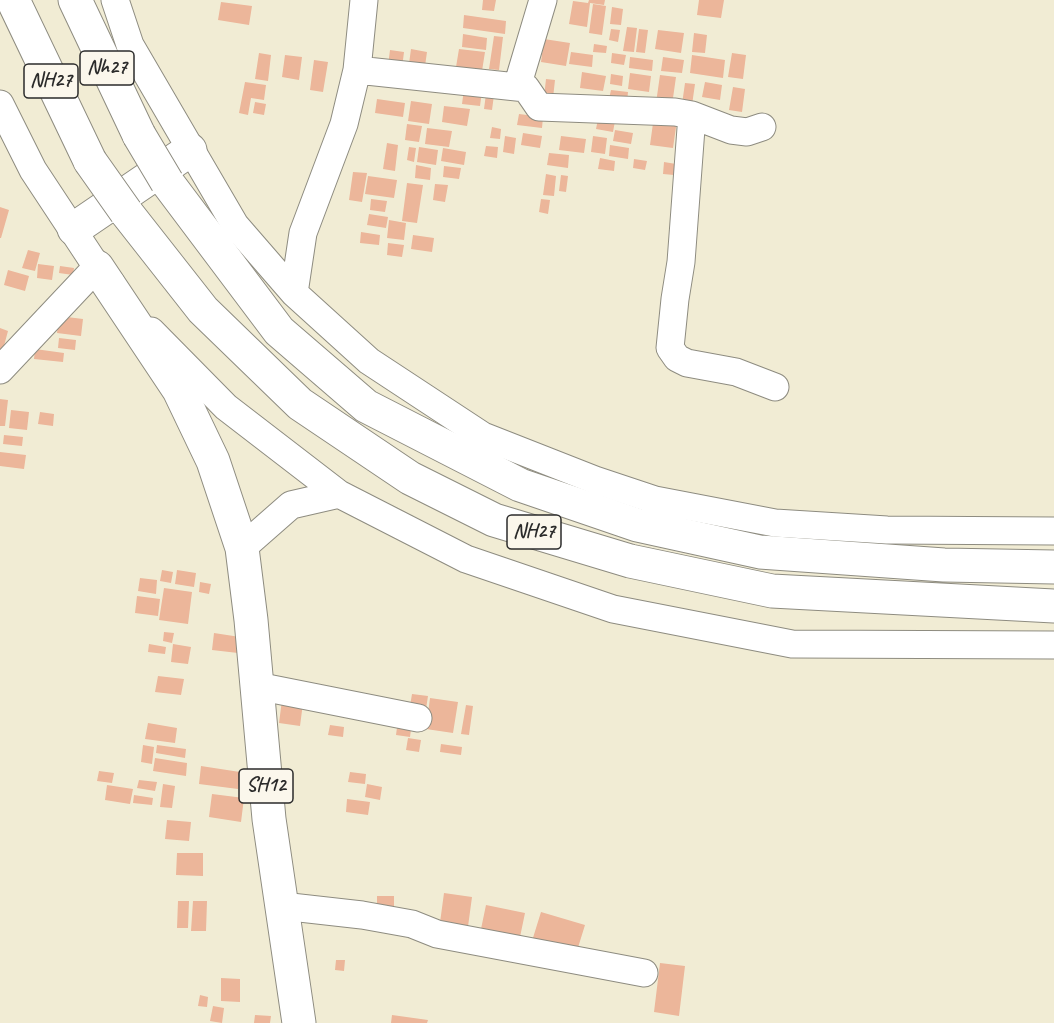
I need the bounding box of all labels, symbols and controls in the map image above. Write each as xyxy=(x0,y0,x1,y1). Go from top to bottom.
road number: Nh27 xyxy=(80,51,134,85)
road number: NH27 xyxy=(24,64,78,98)
road number: NH27 xyxy=(507,515,561,549)
road number: SH12 xyxy=(239,769,293,803)

